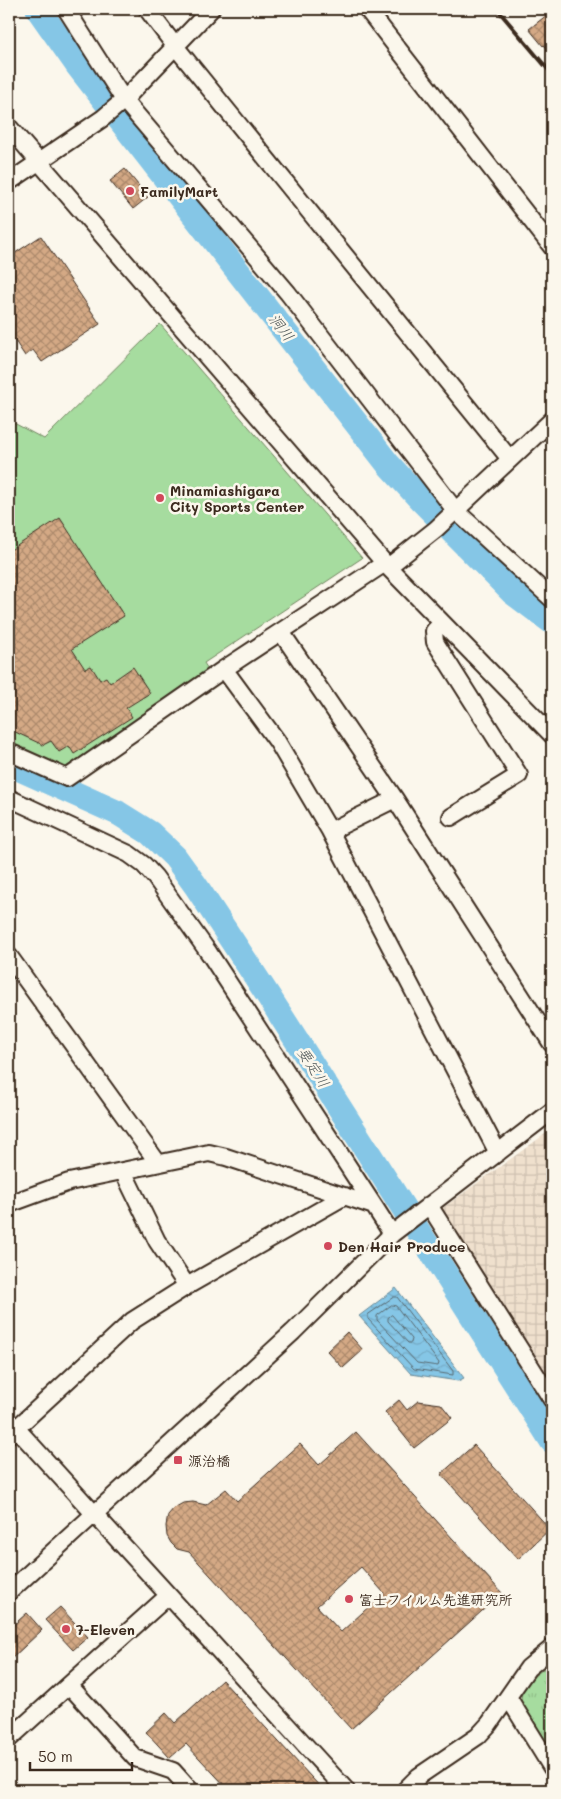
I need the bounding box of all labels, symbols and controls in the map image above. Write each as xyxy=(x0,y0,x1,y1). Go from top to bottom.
place label: FamilyMart xyxy=(140,182,218,201)
marker: FamilyMart xyxy=(124,185,136,197)
water label: 洞川 xyxy=(265,309,299,345)
place label: Minamiashigara City Sports Center xyxy=(170,481,304,516)
marker: Minamiashigara City Sports Center xyxy=(154,492,166,504)
water label: 要定川 xyxy=(293,1043,335,1091)
place label: Den Hair Produce xyxy=(338,1237,465,1256)
marker: Den Hair Produce xyxy=(322,1240,334,1252)
place label: 源治橋 xyxy=(188,1451,230,1470)
marker: 源治橋 xyxy=(172,1454,184,1466)
place label: 富士フイルム先進研究所 xyxy=(359,1590,512,1609)
marker: 富士フイルム先進研究所 xyxy=(343,1593,355,1605)
place label: 7-Eleven xyxy=(76,1620,135,1639)
marker: 7-Eleven xyxy=(60,1623,72,1635)
scale bar xyxy=(30,1739,132,1771)
text: 50 m xyxy=(38,1746,73,1766)

